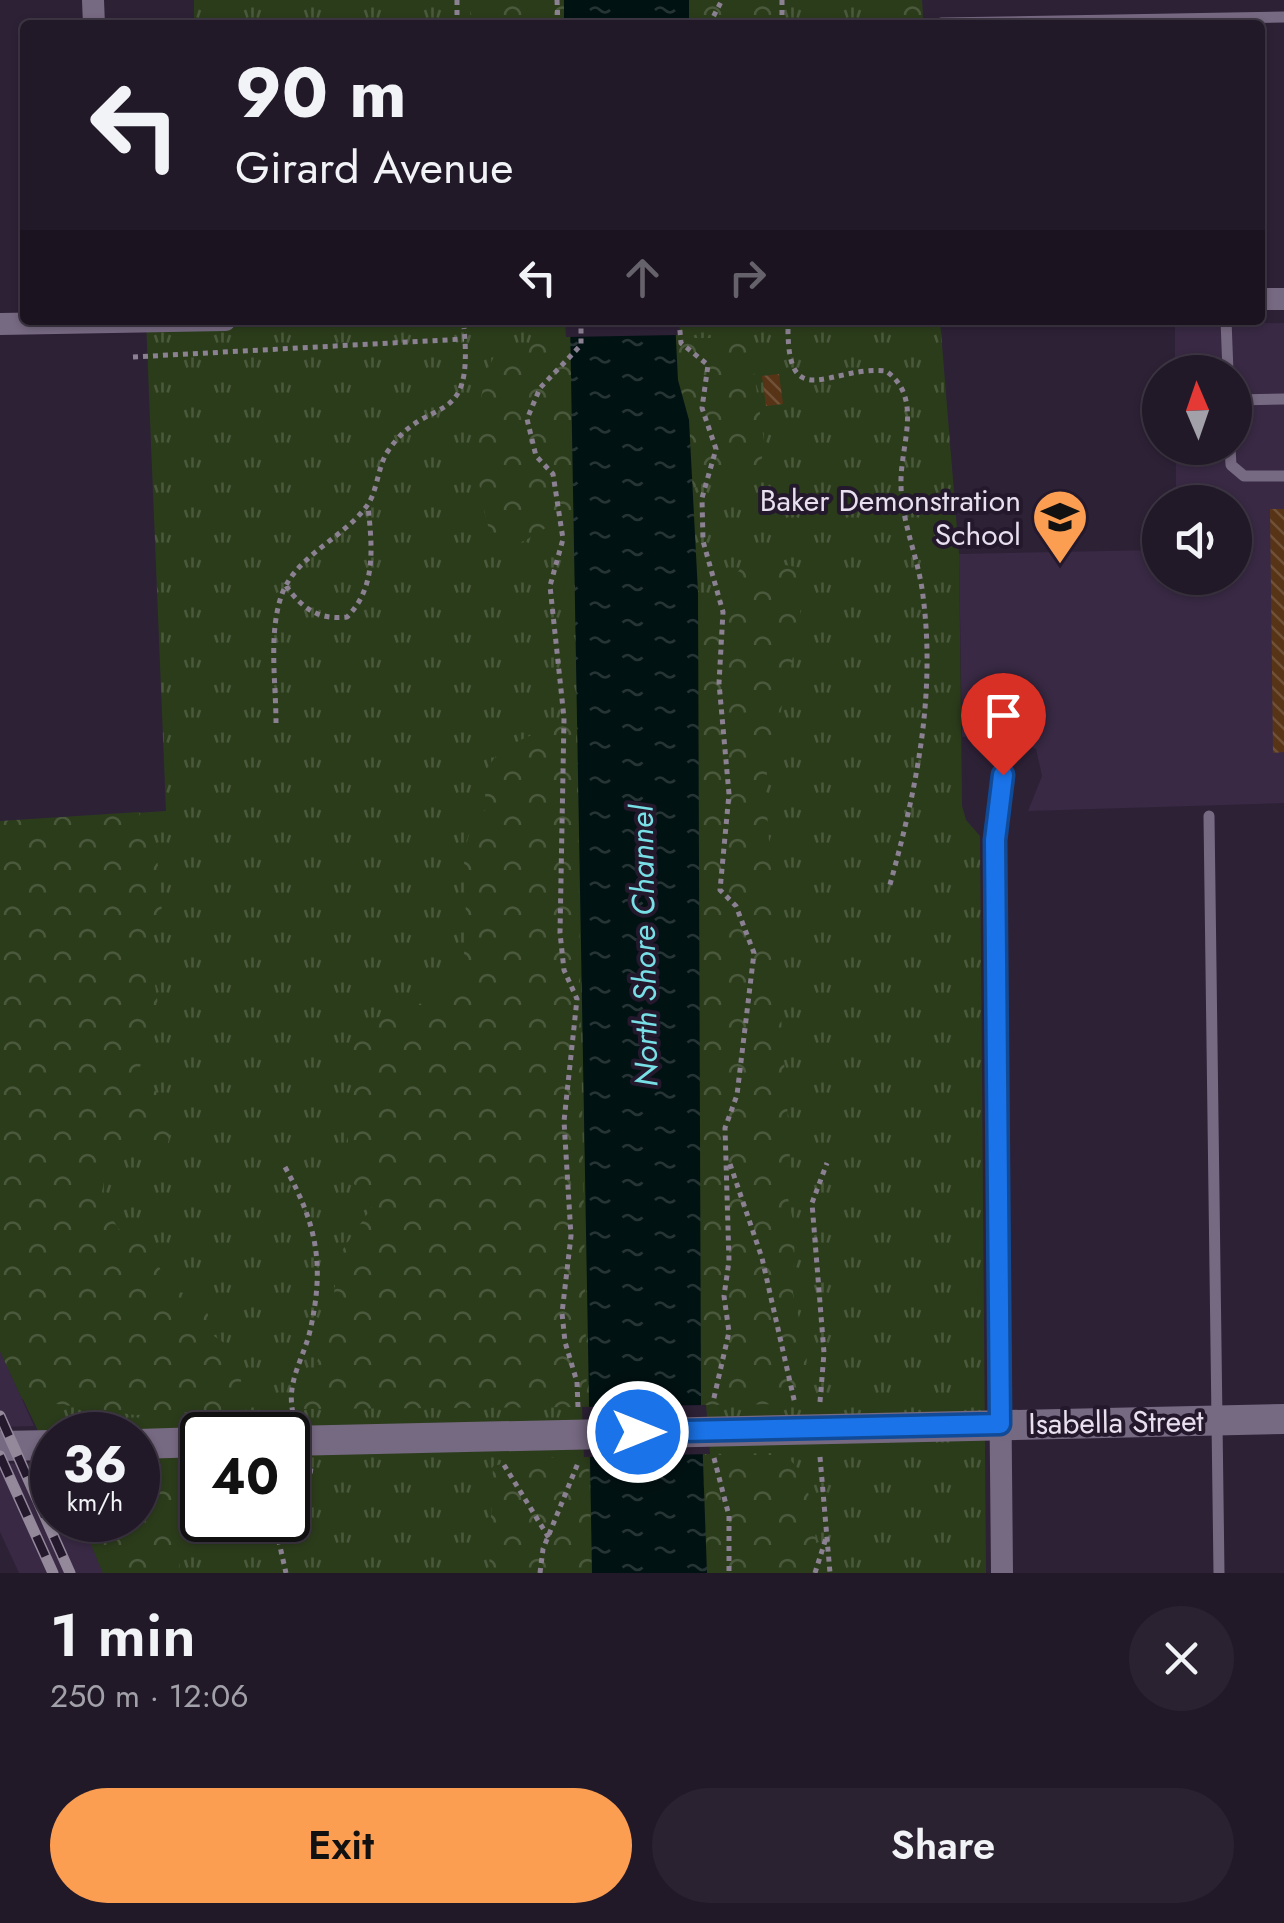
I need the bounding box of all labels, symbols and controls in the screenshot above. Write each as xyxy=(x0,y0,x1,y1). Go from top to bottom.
text: 90 m xyxy=(235,42,407,143)
icon: left xyxy=(70,60,200,190)
text: Girard Avenue xyxy=(235,135,513,200)
icon: left xyxy=(510,250,565,305)
icon: ahead xyxy=(615,250,670,305)
icon: right xyxy=(720,250,775,305)
north arrow xyxy=(1142,355,1252,465)
map controls xyxy=(1142,355,1252,595)
place label: Baker Demonstration School xyxy=(760,479,1021,556)
button: sound xyxy=(1142,485,1252,595)
school or university icon: Baker Demonstration School xyxy=(1030,487,1090,566)
pin xyxy=(961,673,1046,776)
icon: arrive xyxy=(976,688,1031,743)
water label: North Shore Channel xyxy=(619,803,669,1087)
position arrow xyxy=(586,1380,690,1484)
street label: Isabella Street xyxy=(1028,1399,1205,1445)
speed limit sign: 40 xyxy=(180,1412,310,1542)
text: 36 xyxy=(63,1428,127,1501)
text: km/h xyxy=(67,1484,123,1520)
text: 1 min xyxy=(50,1592,196,1679)
button: close xyxy=(1129,1606,1234,1711)
text: 250 m · 12:06 xyxy=(50,1673,249,1719)
button: Exit xyxy=(50,1788,632,1903)
button: Share xyxy=(652,1788,1234,1903)

